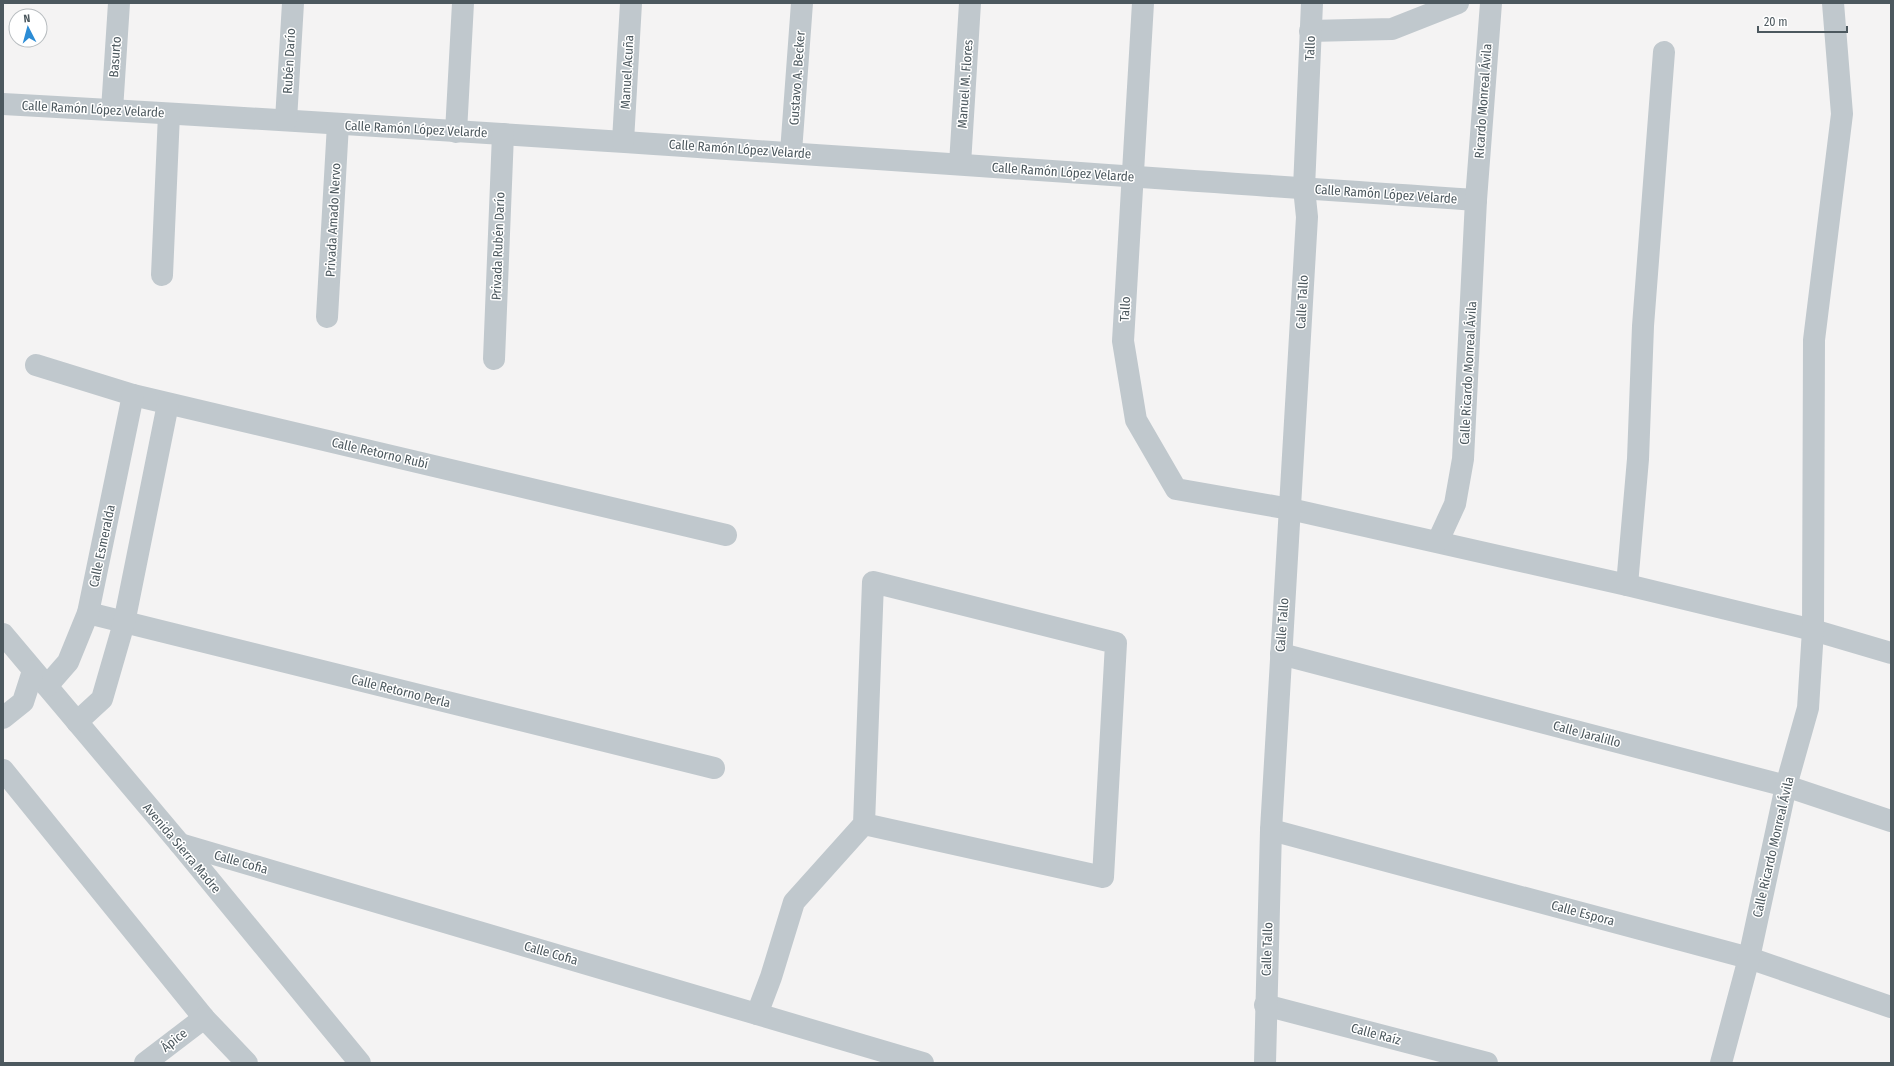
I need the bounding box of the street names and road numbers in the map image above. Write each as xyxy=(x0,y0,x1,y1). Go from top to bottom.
street label: Rubén Darío xyxy=(280,28,298,94)
street label: Gustavo A. Becker xyxy=(786,30,808,126)
street label: Manuel Acuña xyxy=(618,34,636,110)
street label: Tallo xyxy=(1302,35,1318,61)
street label: Basurto xyxy=(106,36,124,78)
street label: Manuel M. Flores xyxy=(954,39,976,129)
street label: Ricardo Monreal Ávila xyxy=(1472,43,1494,159)
street label: Calle Ramón López Velarde xyxy=(21,98,165,120)
street label: Calle Ramón López Velarde xyxy=(344,118,488,140)
street label: Calle Ramón López Velarde xyxy=(668,137,812,161)
street label: Calle Ramón López Velarde xyxy=(991,160,1135,184)
street label: Privada Amado Nervo xyxy=(323,162,343,277)
street label: Calle Ramón López Velarde xyxy=(1314,182,1458,206)
street label: Privada Rubén Darío xyxy=(489,191,507,300)
street label: Calle Tallo xyxy=(1293,274,1311,329)
street label: Tallo xyxy=(1117,296,1133,322)
street label: Calle Ricardo Monreal Ávila xyxy=(1457,301,1479,445)
street label: Calle Retorno Rubí xyxy=(330,435,430,471)
street label: Calle Esmeralda xyxy=(86,503,118,589)
street label: Calle Tallo xyxy=(1273,597,1291,653)
street label: Calle Retorno Perla xyxy=(350,671,452,711)
street label: Calle Jaralillo xyxy=(1551,718,1623,750)
street label: Calle Ricardo Monreal Ávila xyxy=(1749,775,1797,919)
street label: Avenida Sierra Madre xyxy=(140,800,224,896)
street label: Calle Cofia xyxy=(212,847,270,877)
street label: Calle Espora xyxy=(1550,897,1616,929)
street label: Calle Tallo xyxy=(1259,921,1275,976)
street label: Calle Cofia xyxy=(522,938,580,968)
street label: Calle Raíz xyxy=(1350,1020,1402,1048)
street label: Ápice xyxy=(158,1025,190,1055)

